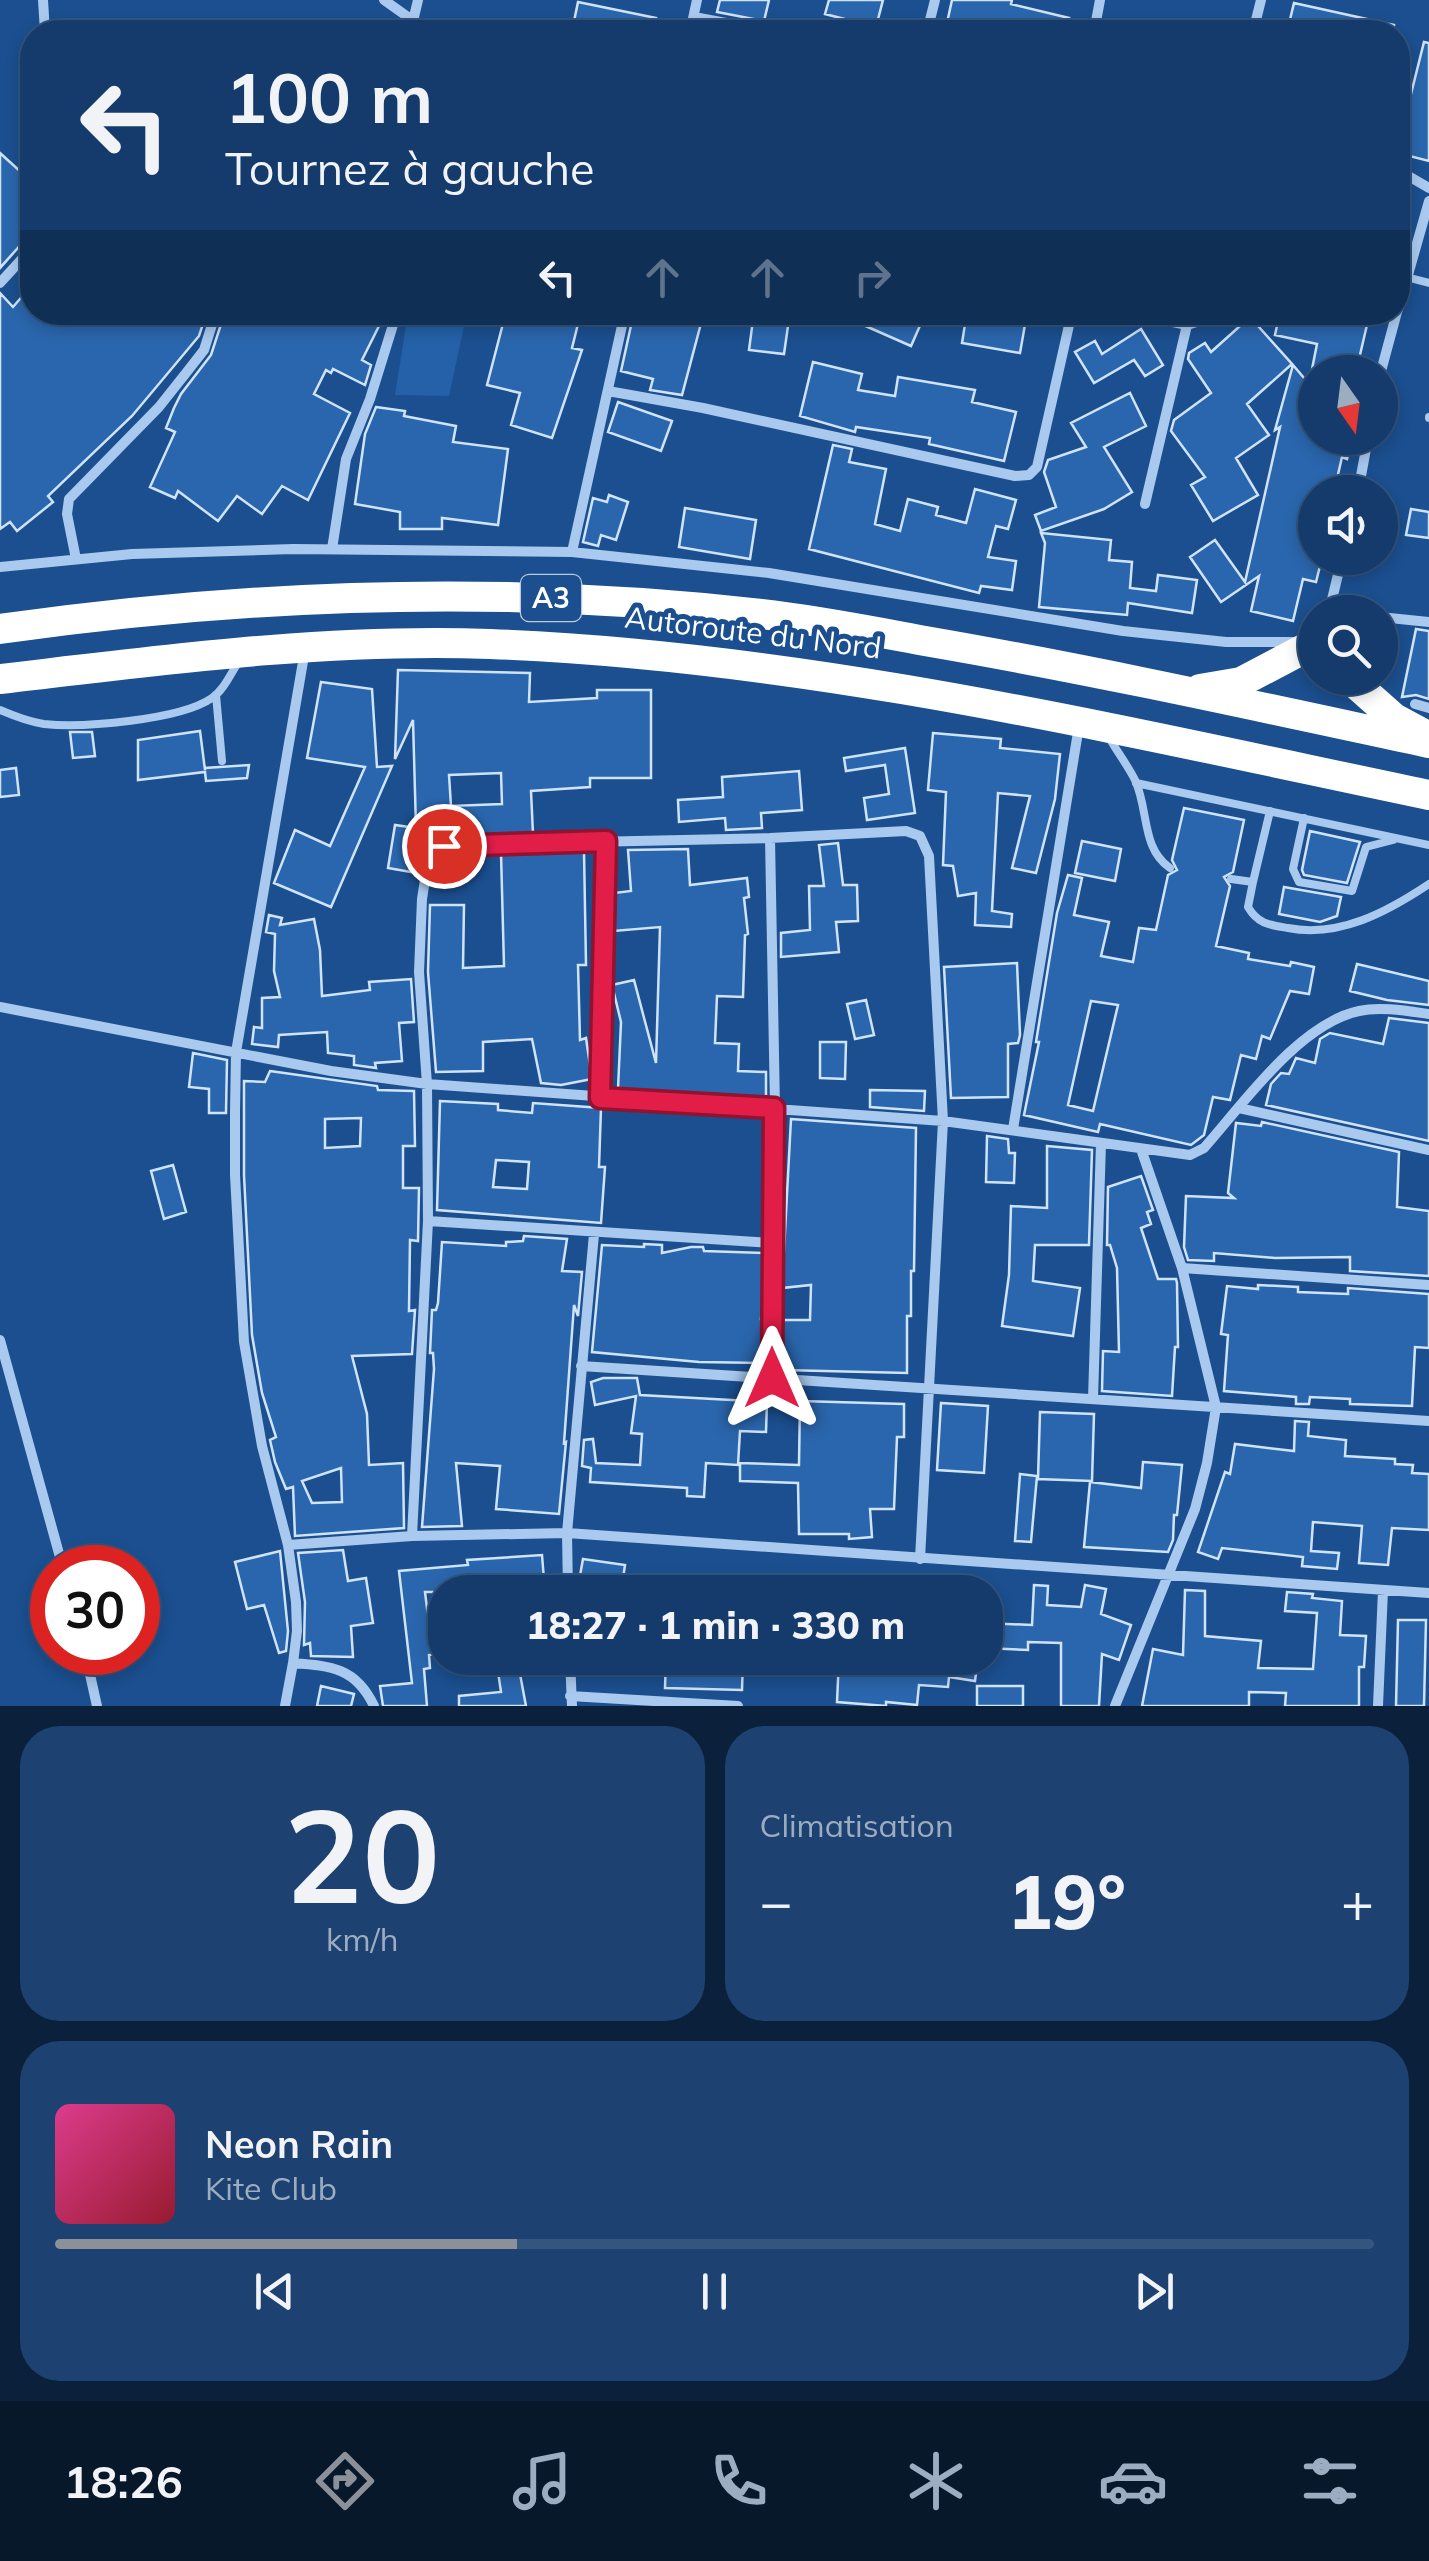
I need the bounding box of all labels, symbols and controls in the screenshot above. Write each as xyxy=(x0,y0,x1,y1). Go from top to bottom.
text: 100 m xyxy=(225,53,433,141)
icon: left xyxy=(60,60,190,190)
text: Tournez à gauche xyxy=(225,140,595,196)
icon: left xyxy=(530,250,585,305)
icon: ahead xyxy=(635,250,690,305)
icon: ahead xyxy=(740,250,795,305)
icon: right xyxy=(845,250,900,305)
north arrow xyxy=(1298,355,1398,455)
map controls xyxy=(1298,355,1398,695)
button: sound xyxy=(1298,475,1398,575)
road number: A3 xyxy=(521,575,581,621)
button: search xyxy=(1298,595,1398,695)
street label: Autoroute du Nord xyxy=(623,597,883,667)
pin xyxy=(402,804,487,889)
icon: arrive xyxy=(417,819,472,874)
position arrow xyxy=(720,1326,824,1430)
speed limit sign: 30 xyxy=(30,1545,160,1675)
text: 18:27 · 1 min · 330 m xyxy=(526,1601,905,1649)
text: 20 xyxy=(284,1772,440,1936)
text: Climatisation xyxy=(760,1805,954,1845)
text: 19° xyxy=(1007,1854,1126,1948)
text: − xyxy=(760,1867,793,1936)
text: + xyxy=(1341,1867,1374,1936)
text: km/h xyxy=(326,1919,398,1959)
text: Neon Rain xyxy=(205,2120,393,2168)
text: Kite Club xyxy=(205,2168,337,2208)
icon: previous xyxy=(247,2264,302,2319)
icon: pause xyxy=(687,2264,742,2319)
icon: next xyxy=(1127,2264,1182,2319)
icon: directions xyxy=(310,2446,380,2516)
icon: music xyxy=(507,2446,577,2516)
icon: phone xyxy=(704,2446,774,2516)
icon: climate xyxy=(901,2446,971,2516)
icon: car xyxy=(1098,2446,1168,2516)
icon: filters xyxy=(1295,2446,1365,2516)
text: 18:26 xyxy=(64,2453,183,2509)

